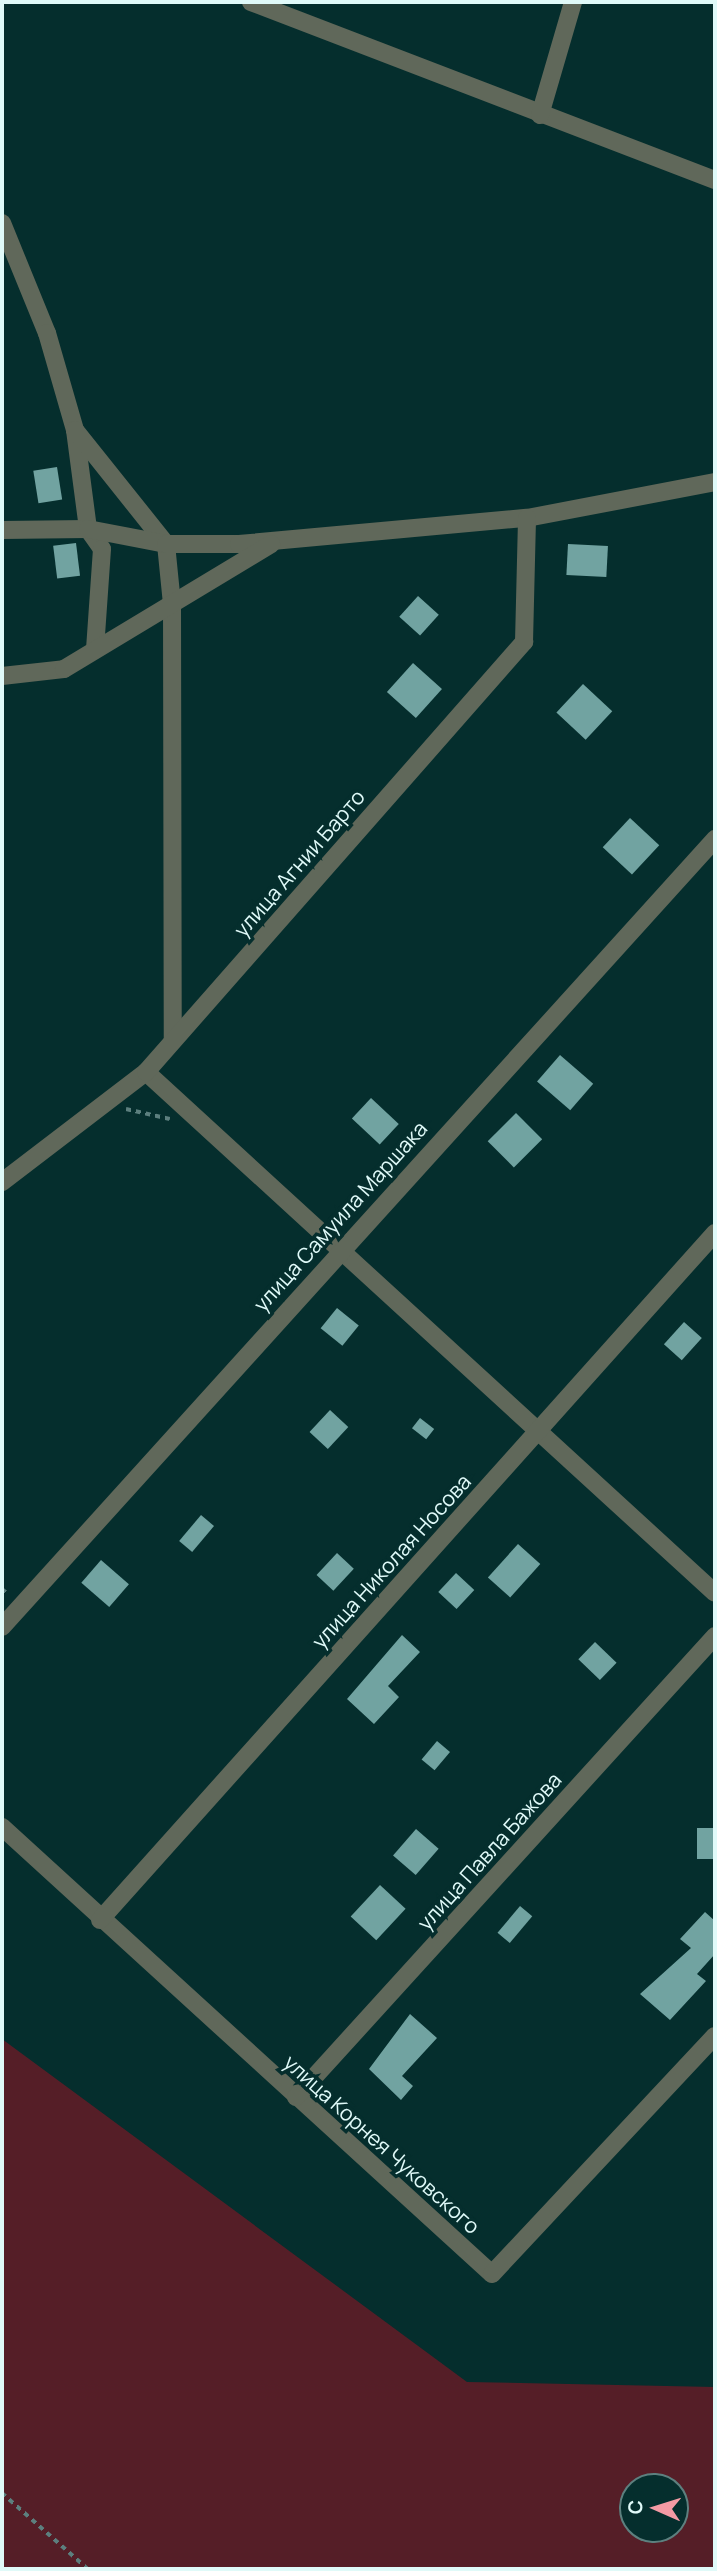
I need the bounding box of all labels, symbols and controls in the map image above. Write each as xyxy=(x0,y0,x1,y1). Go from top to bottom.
street label: улица Агнии Барто xyxy=(228,784,370,942)
street label: улица Самуила Маршака xyxy=(248,1116,432,1316)
street label: улица Николая Носова xyxy=(306,1469,476,1653)
street label: улица Павла Бажова xyxy=(412,1767,566,1935)
street label: улица Корнея Чуковского xyxy=(279,2049,485,2239)
north arrow xyxy=(619,2473,689,2543)
text: С xyxy=(622,2499,648,2515)

